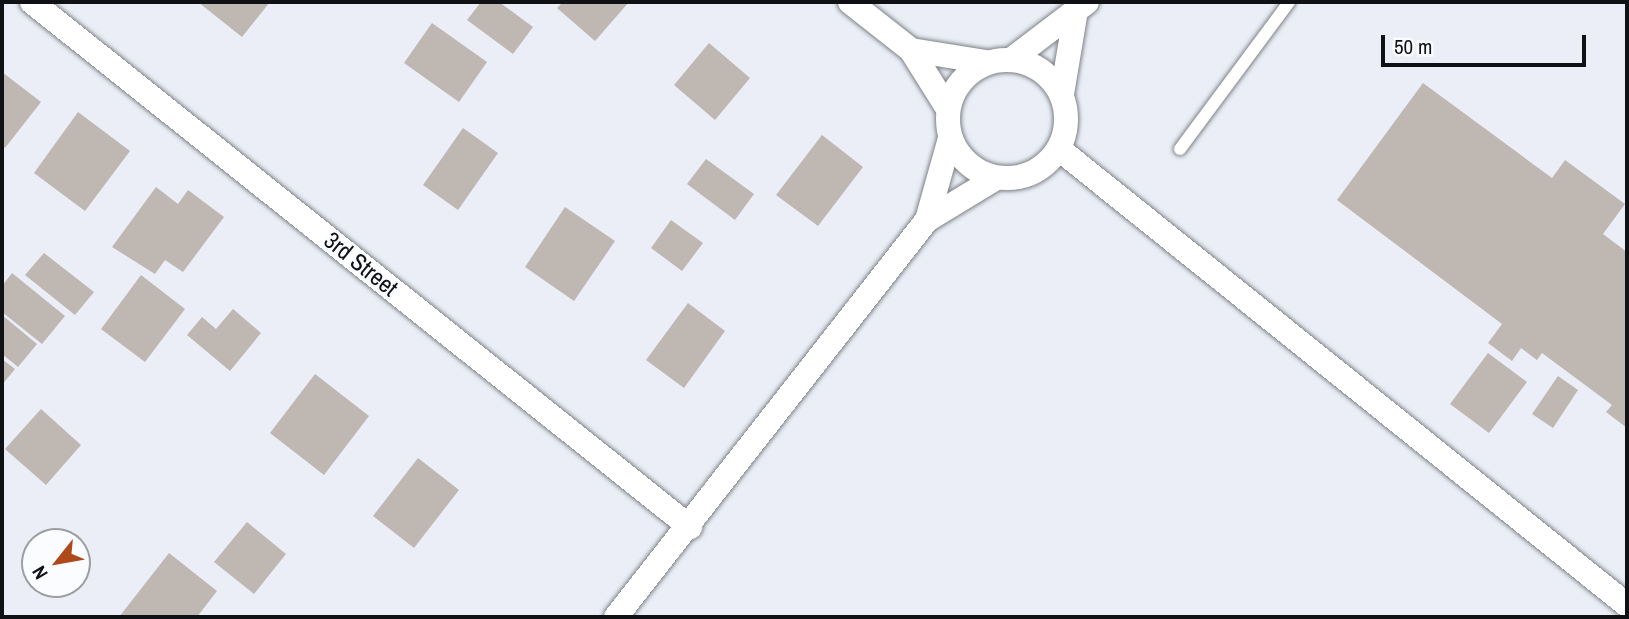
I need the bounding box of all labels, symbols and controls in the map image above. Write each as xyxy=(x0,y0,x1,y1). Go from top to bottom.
scale bar xyxy=(1384,21,1589,65)
text: 50 m xyxy=(1394,32,1432,61)
street label: 3rd Street xyxy=(318,226,404,302)
north arrow xyxy=(21,528,91,598)
text: N xyxy=(26,561,54,584)

